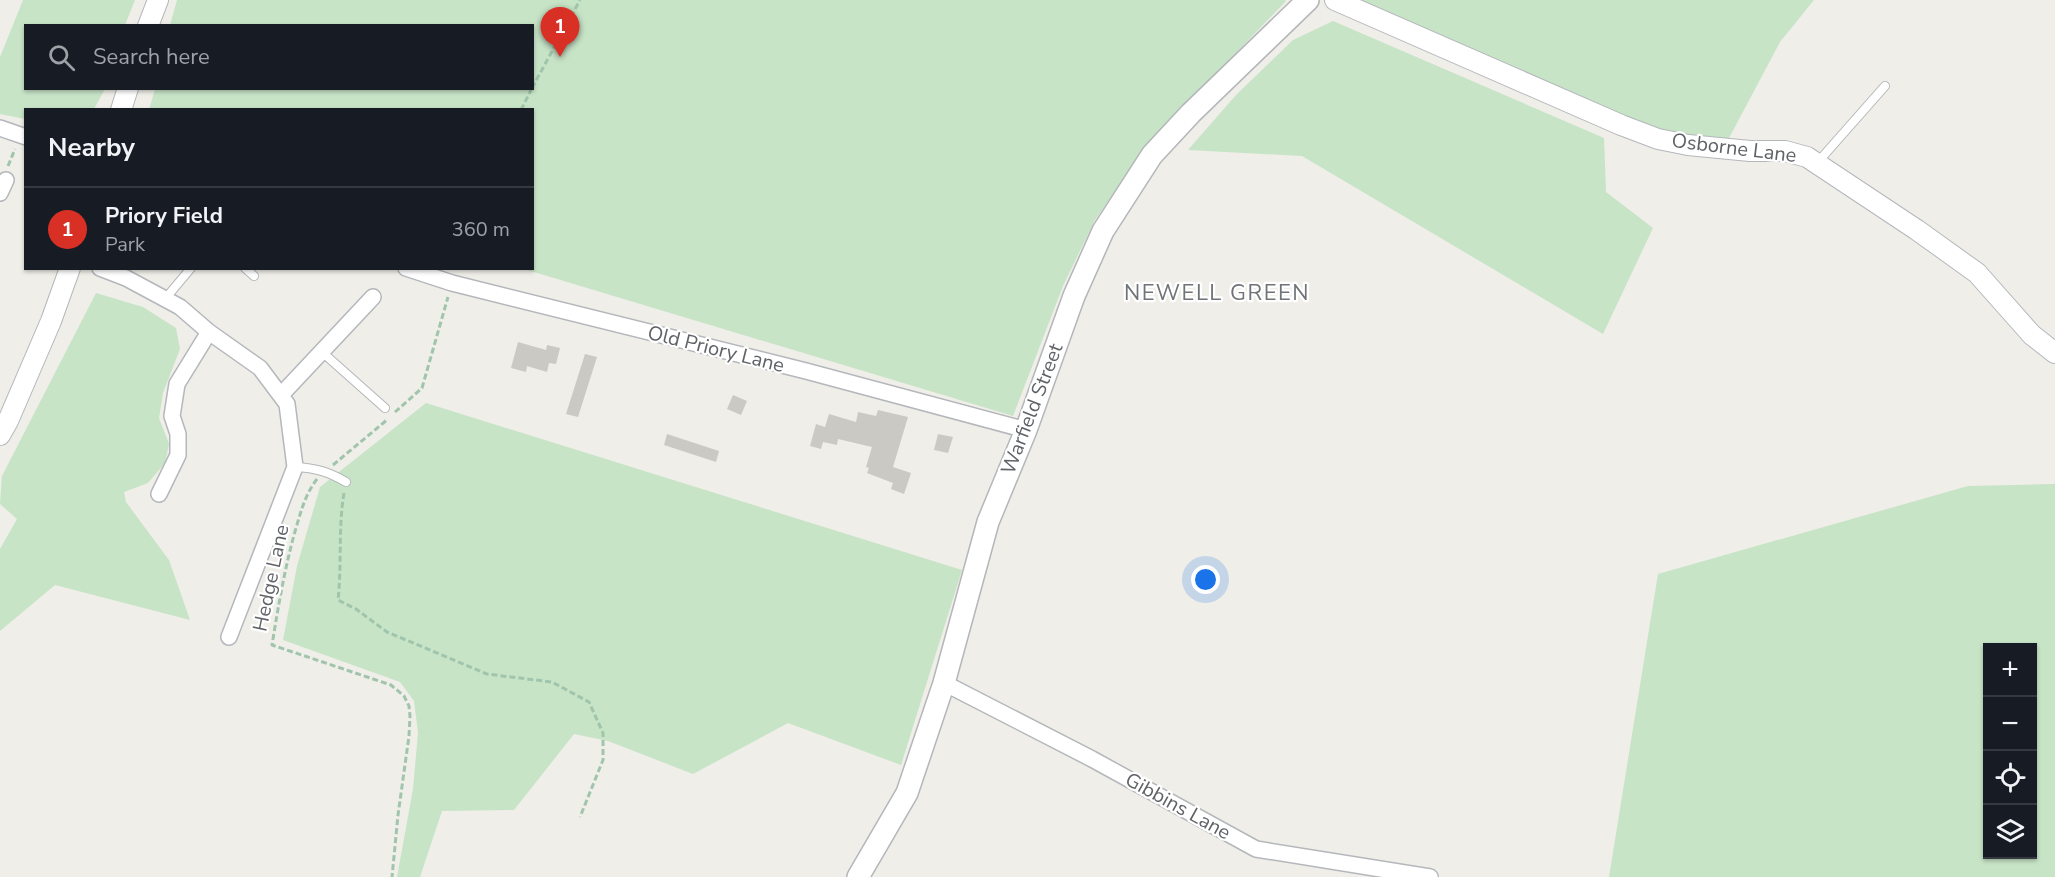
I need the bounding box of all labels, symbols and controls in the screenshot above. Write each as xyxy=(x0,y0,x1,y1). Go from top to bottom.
pin: 1 xyxy=(540,8,580,57)
search box xyxy=(24,24,534,90)
icon: search xyxy=(45,41,78,74)
text: Search here xyxy=(93,42,210,72)
street label: Osborne Lane xyxy=(1670,127,1798,169)
text: Nearby xyxy=(48,130,135,165)
text: Priory Field xyxy=(105,201,223,231)
text: 1 xyxy=(62,216,74,243)
text: 360 m xyxy=(452,216,510,243)
text: Park xyxy=(105,231,145,258)
district label: NEWELL GREEN xyxy=(1124,278,1310,308)
street label: Old Priory Lane xyxy=(645,319,787,379)
street label: Warfield Street xyxy=(995,339,1070,478)
street label: Hedge Lane xyxy=(247,522,295,634)
your location xyxy=(1191,565,1220,594)
map controls xyxy=(1983,643,2037,859)
button: + xyxy=(1983,643,2037,697)
button: − xyxy=(1983,697,2037,751)
button: locate xyxy=(1983,751,2037,805)
street label: Gibbins Lane xyxy=(1120,766,1236,846)
button: layers xyxy=(1983,805,2037,859)

